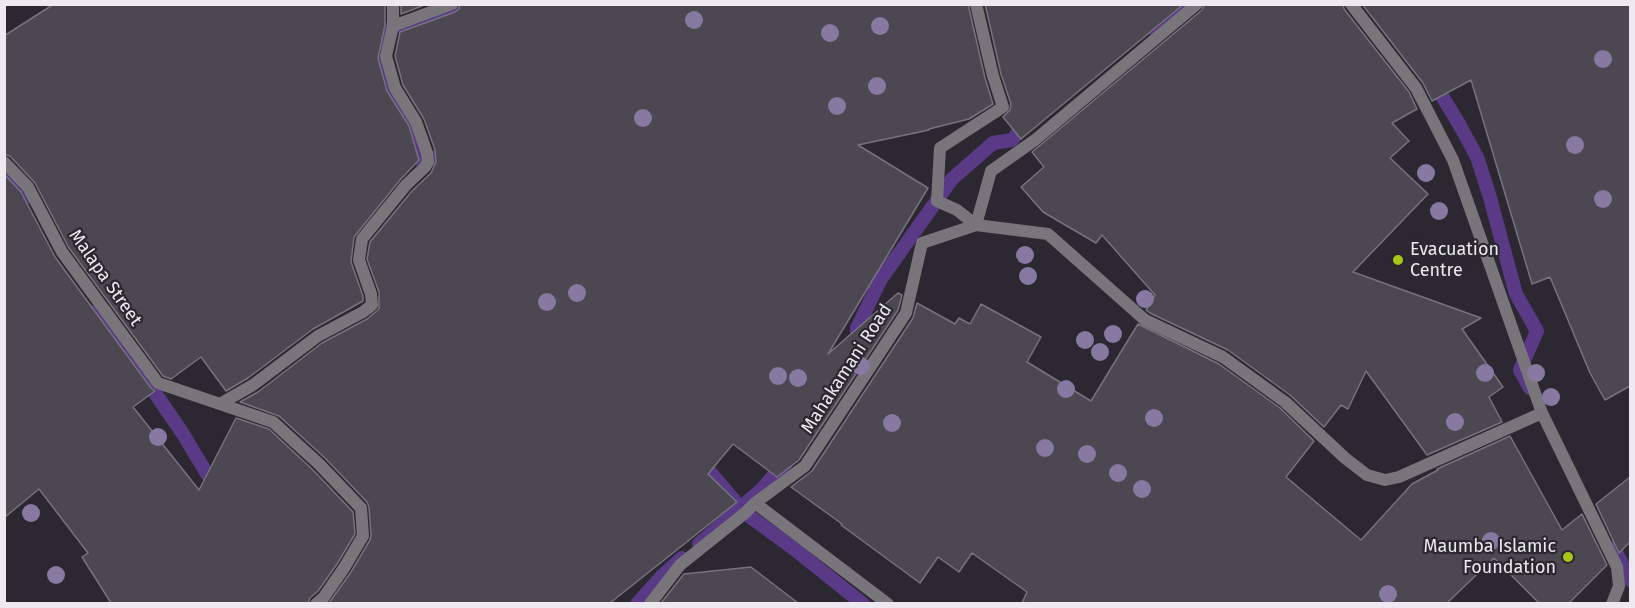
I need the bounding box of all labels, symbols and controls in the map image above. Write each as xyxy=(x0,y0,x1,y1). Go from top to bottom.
street label: Malapa Street xyxy=(64,226,146,330)
place label: Evacuation Centre xyxy=(1410,239,1499,282)
marker: Evacuation Centre xyxy=(1391,253,1405,267)
street label: Mahakamani Road xyxy=(797,300,897,438)
place label: Maumba Islamic Foundation xyxy=(1423,536,1556,578)
marker: Maumba Islamic Foundation xyxy=(1561,550,1575,564)

